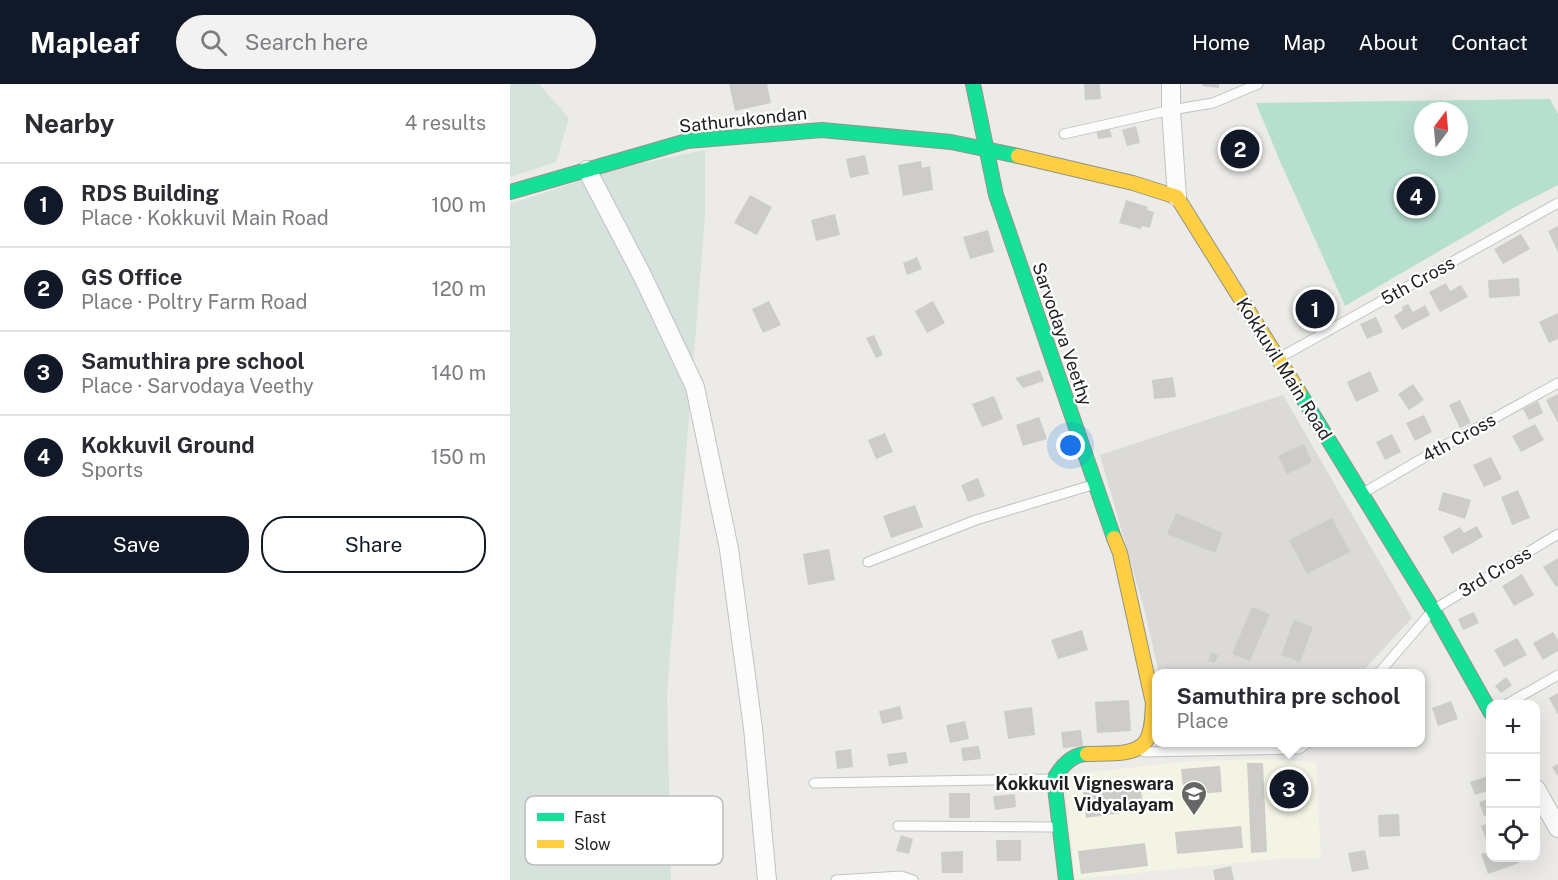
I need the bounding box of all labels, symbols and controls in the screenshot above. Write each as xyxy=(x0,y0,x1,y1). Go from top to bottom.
search box xyxy=(176,15,596,69)
text: Mapleaf xyxy=(30,26,140,59)
icon: search xyxy=(197,26,230,59)
text: Search here xyxy=(245,29,368,55)
text: Home xyxy=(1192,30,1250,55)
text: Map xyxy=(1283,30,1326,55)
text: About xyxy=(1359,30,1418,55)
text: Contact xyxy=(1451,30,1528,55)
street label: Sathurukondan xyxy=(678,102,808,137)
north arrow xyxy=(1414,102,1468,156)
text: Nearby xyxy=(24,108,114,139)
text: 4 results xyxy=(405,111,486,135)
pin: 2 xyxy=(1220,126,1260,172)
pin: 4 xyxy=(1396,174,1436,218)
text: RDS Building xyxy=(81,180,219,206)
text: 1 xyxy=(39,193,48,217)
text: 100 m xyxy=(431,193,486,217)
text: Place · Kokkuvil Main Road xyxy=(81,206,329,230)
street label: 5th Cross xyxy=(1377,252,1458,309)
street label: Sarvodaya Veethy xyxy=(1028,259,1097,409)
text: GS Office xyxy=(81,264,182,290)
text: 2 xyxy=(37,277,50,301)
text: 120 m xyxy=(432,277,486,301)
pin: 1 xyxy=(1296,286,1334,332)
text: Place · Poltry Farm Road xyxy=(81,290,308,314)
street label: Kokkuvil Main Road xyxy=(1232,294,1337,444)
text: Samuthira pre school xyxy=(81,348,305,374)
text: 3 xyxy=(37,361,50,385)
text: 140 m xyxy=(431,361,486,385)
text: Place · Sarvodaya Veethy xyxy=(81,374,314,398)
street label: 4th Cross xyxy=(1418,409,1499,466)
your location xyxy=(1056,431,1085,460)
text: Kokkuvil Ground xyxy=(81,432,255,458)
text: 4 xyxy=(37,445,50,469)
text: 150 m xyxy=(431,445,486,469)
text: Sports xyxy=(81,458,143,482)
button: Save xyxy=(24,516,249,573)
button: Share xyxy=(261,516,486,573)
street label: 3rd Cross xyxy=(1455,542,1535,601)
popup xyxy=(1152,669,1425,747)
text: Samuthira pre school xyxy=(1177,683,1400,709)
map controls xyxy=(1486,700,1540,862)
button: + xyxy=(1486,700,1540,754)
text: Place xyxy=(1177,709,1228,733)
button: − xyxy=(1486,754,1540,808)
pin: 3 xyxy=(1270,766,1308,812)
place label: Kokkuvil Vigneswara Vidyalayam xyxy=(995,773,1174,815)
school or university icon: Kokkuvil Vigneswara Vidyalayam xyxy=(1179,779,1209,817)
legend xyxy=(525,796,723,865)
text: Fast xyxy=(574,808,606,827)
button: locate xyxy=(1486,808,1540,862)
text: Slow xyxy=(574,835,611,854)

